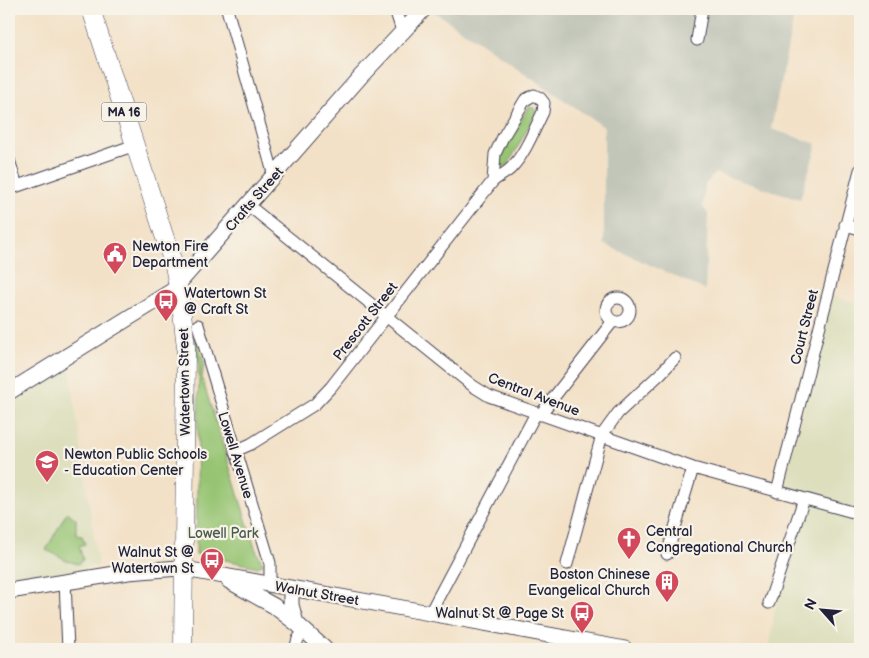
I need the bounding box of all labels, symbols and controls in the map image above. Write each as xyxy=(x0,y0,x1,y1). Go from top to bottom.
road number: MA 16 xyxy=(102,102,146,121)
street label: Crafts Street xyxy=(222,163,287,235)
place label: Newton Fire Department xyxy=(132,238,209,271)
public building icon: Newton Fire Department xyxy=(102,241,128,275)
street label: Prescott Street xyxy=(330,278,402,364)
place label: Watertown St @ Craft St xyxy=(184,285,267,318)
street label: Court Street xyxy=(787,287,822,367)
bus stop icon: Watertown St @ Craft St xyxy=(153,288,179,322)
street label: Watertown Street xyxy=(175,327,194,436)
street label: Central Avenue xyxy=(485,369,582,420)
street label: Lowell Avenue xyxy=(214,410,257,501)
place label: Newton Public Schools - Education Center xyxy=(64,446,207,479)
school or university icon: Newton Public Schools - Education Center xyxy=(34,449,60,483)
place label: Central Congregational Church xyxy=(646,523,793,556)
park label: Lowell Park xyxy=(187,525,259,542)
church icon: Central Congregational Church xyxy=(616,526,642,560)
place label: Walnut St @ Watertown St xyxy=(111,544,195,577)
bus stop icon: Walnut St @ Watertown St xyxy=(199,547,225,581)
place label: Boston Chinese Evangelical Church xyxy=(528,566,650,599)
building icon: Boston Chinese Evangelical Church xyxy=(654,569,680,603)
street label: Walnut Street xyxy=(274,578,361,609)
north arrow xyxy=(796,586,846,636)
text: N xyxy=(801,596,821,613)
bus stop icon: Walnut St @ Page St xyxy=(569,600,595,634)
place label: Walnut St @ Page St xyxy=(435,605,565,622)

